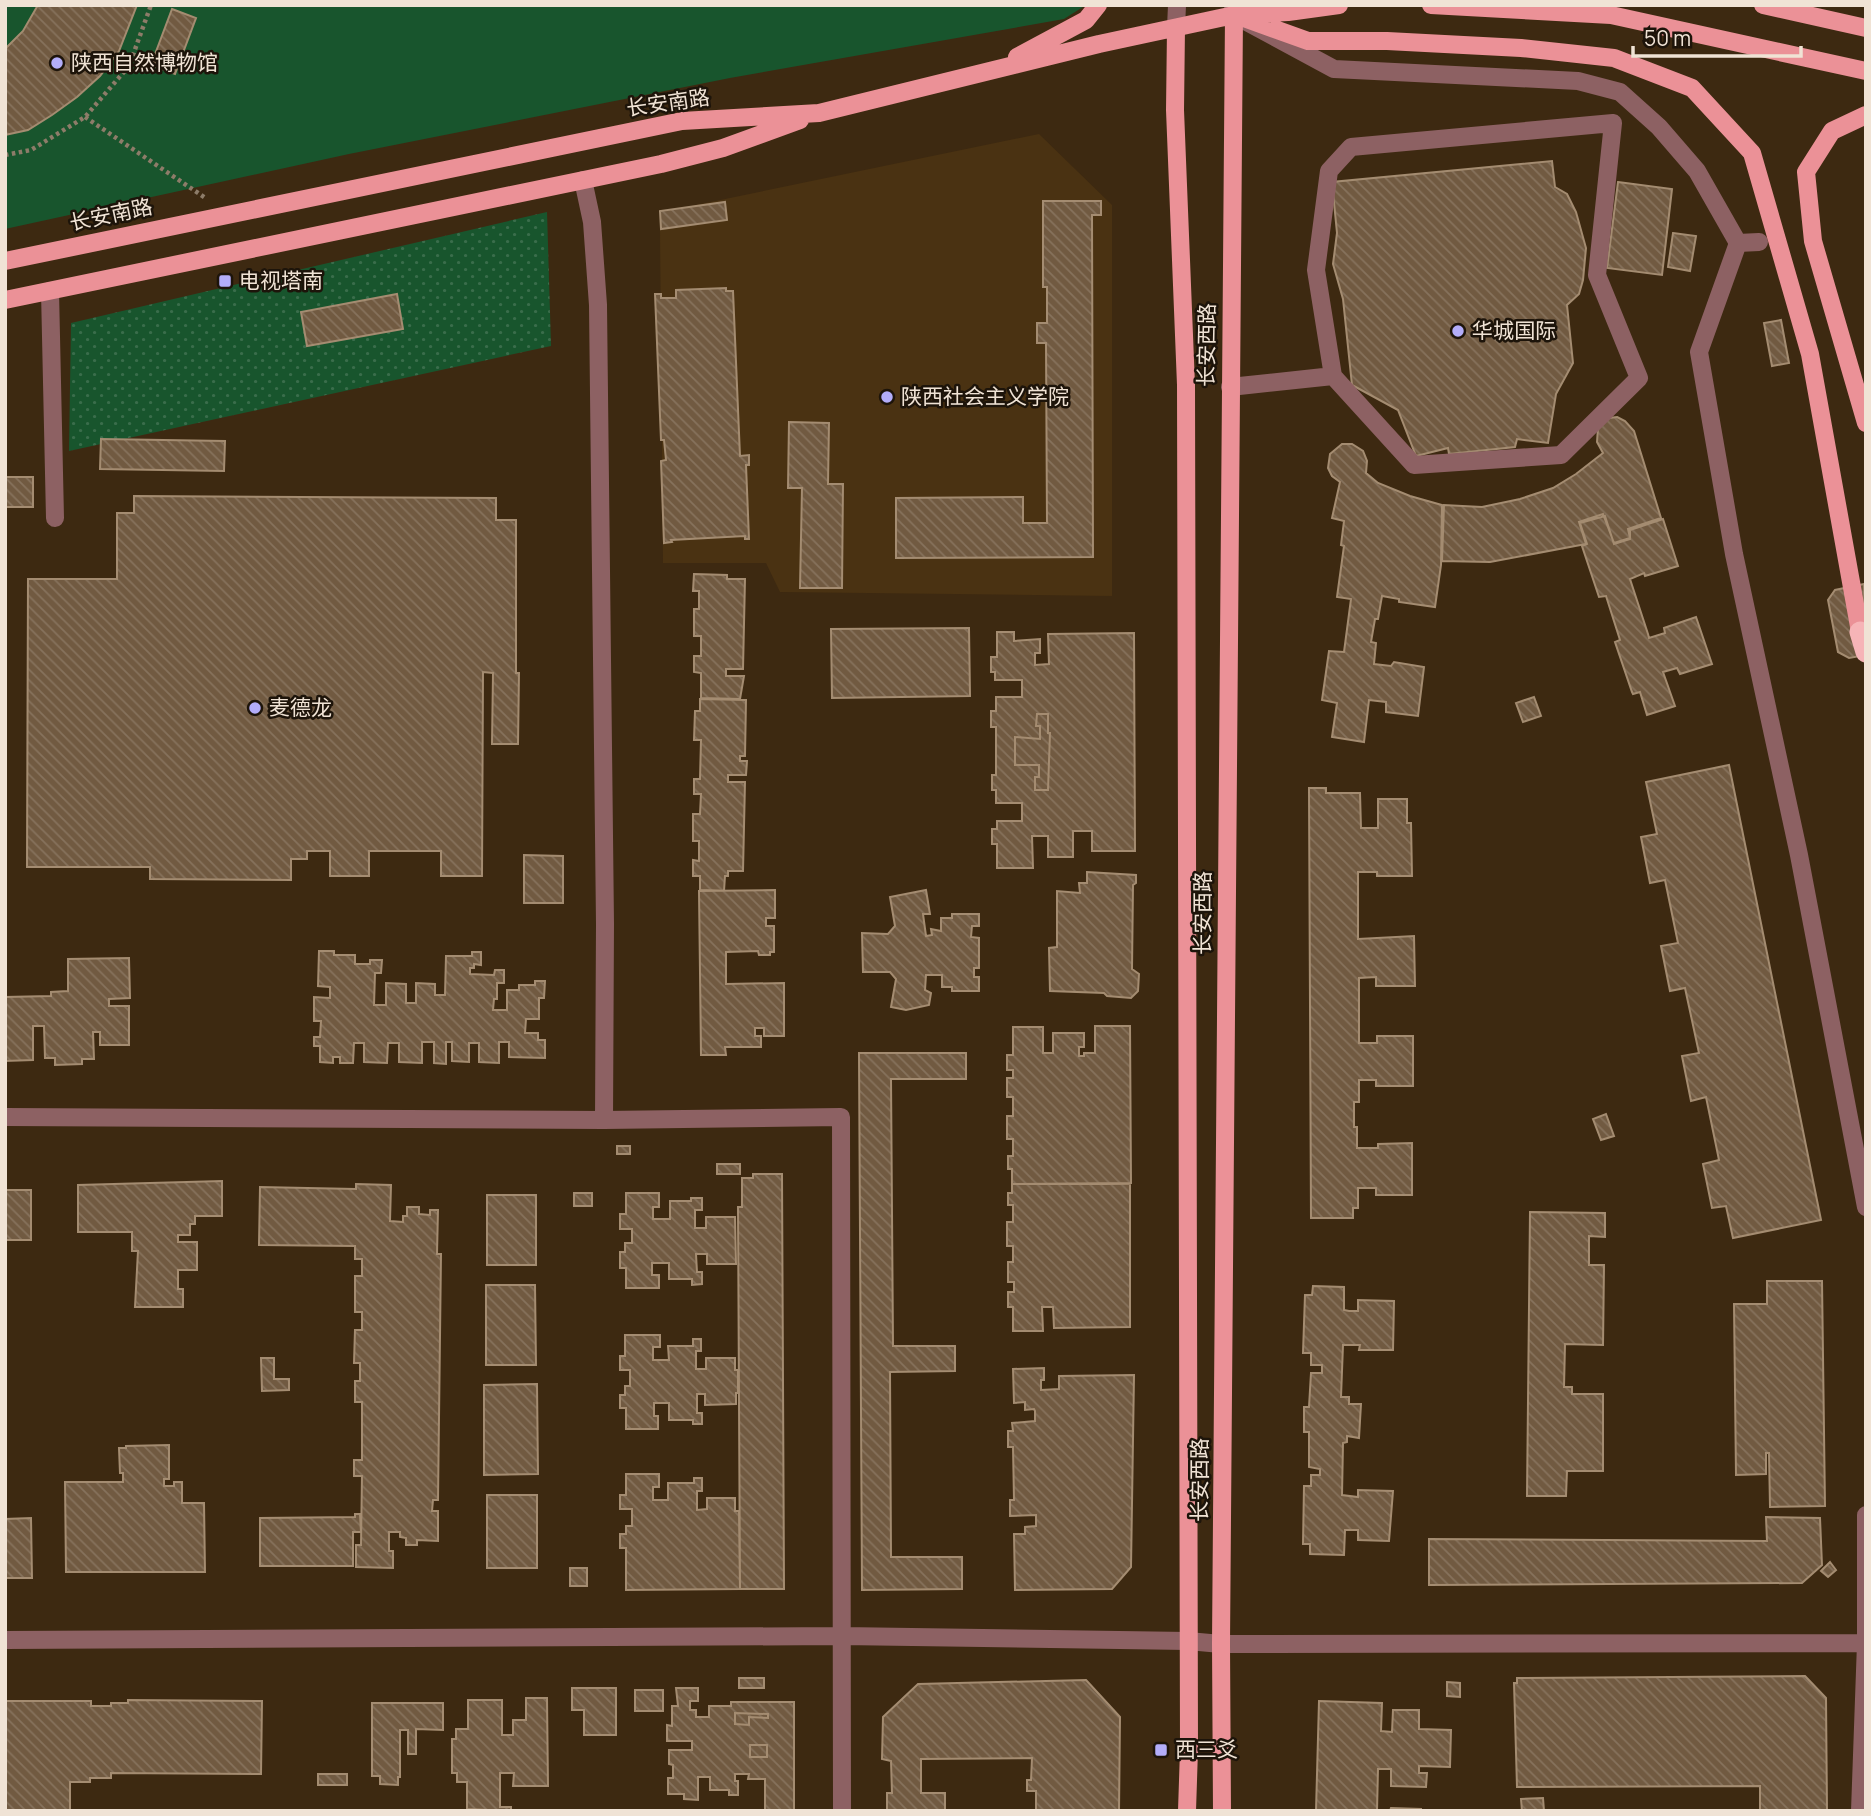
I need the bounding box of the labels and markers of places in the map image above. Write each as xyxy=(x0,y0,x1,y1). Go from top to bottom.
place label: 陕西自然博物馆 xyxy=(71,48,218,76)
marker: 陕西自然博物馆 xyxy=(49,55,65,71)
place label: 电视塔南 xyxy=(239,266,323,294)
marker: 电视塔南 xyxy=(217,273,233,289)
place label: 华城国际 xyxy=(1472,316,1556,344)
marker: 华城国际 xyxy=(1450,323,1466,339)
place label: 陕西社会主义学院 xyxy=(901,382,1069,410)
marker: 陕西社会主义学院 xyxy=(879,389,895,405)
place label: 麦德龙 xyxy=(269,693,332,721)
marker: 麦德龙 xyxy=(247,700,263,716)
place label: 西三爻 xyxy=(1175,1735,1238,1763)
marker: 西三爻 xyxy=(1153,1742,1169,1758)

